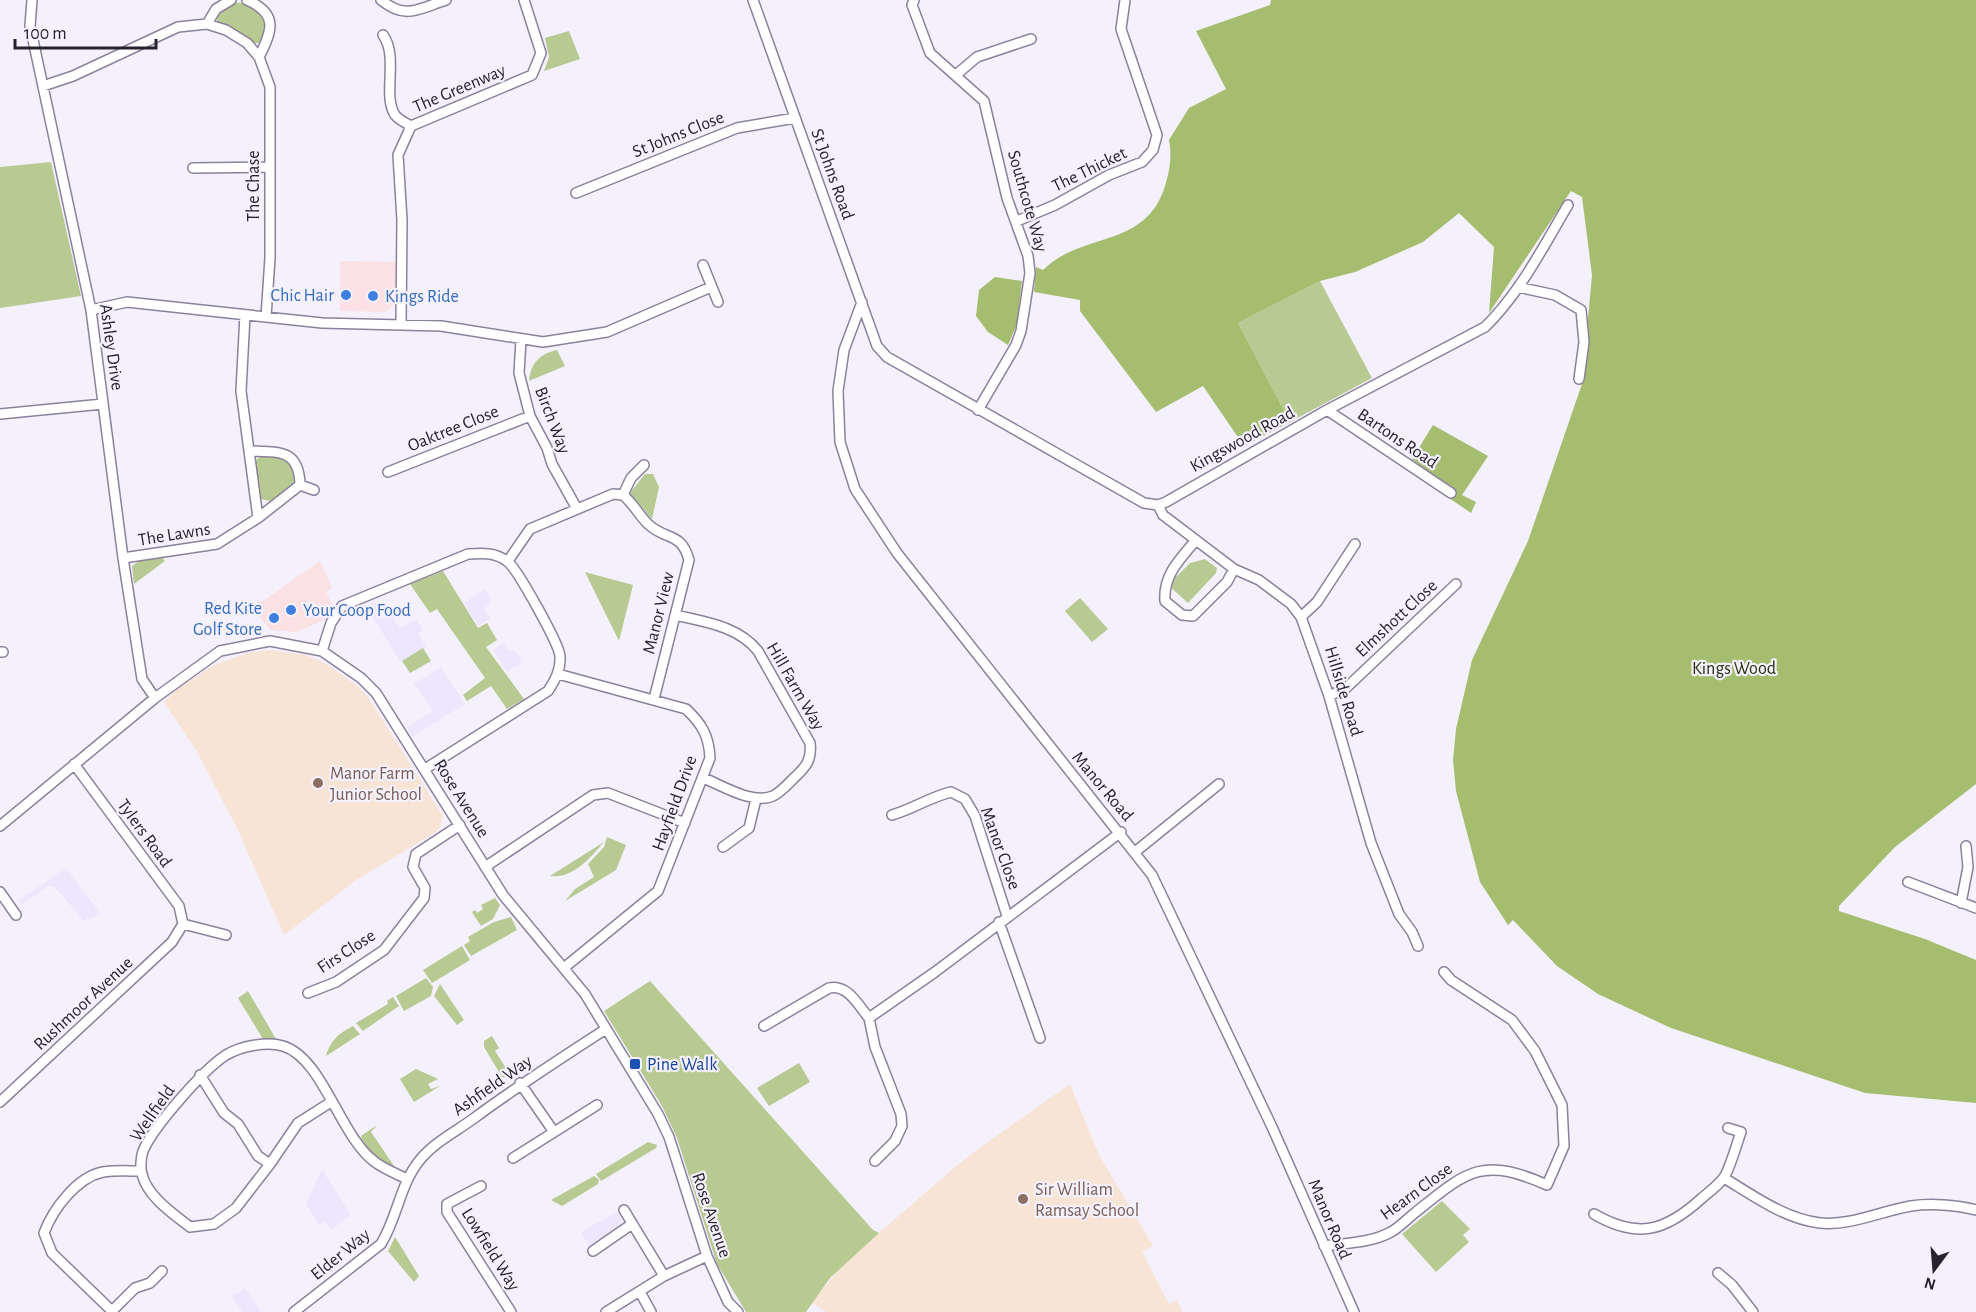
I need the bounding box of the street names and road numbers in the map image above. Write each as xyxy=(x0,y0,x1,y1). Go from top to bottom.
street label: The Greenway xyxy=(410,61,509,116)
street label: St Johns Close xyxy=(630,108,727,161)
street label: St Johns Road xyxy=(807,127,857,222)
street label: The Thicket xyxy=(1049,144,1130,196)
street label: Southcote Way xyxy=(1004,148,1050,254)
street label: The Chase xyxy=(245,150,263,222)
street label: Ashley Drive xyxy=(96,303,126,392)
street label: Birch Way xyxy=(531,384,573,457)
street label: Oaktree Close xyxy=(405,402,502,455)
street label: Kingswood Road xyxy=(1187,404,1298,476)
street label: Bartons Road xyxy=(1354,406,1441,472)
street label: The Lawns xyxy=(137,520,212,550)
street label: Manor View xyxy=(640,570,678,656)
street label: Elmshott Close xyxy=(1352,577,1441,661)
street label: Hill Farm Way xyxy=(763,640,828,734)
street label: Hillside Road xyxy=(1321,644,1365,738)
street label: Manor Road xyxy=(1068,748,1136,825)
street label: Hayfield Drive xyxy=(649,753,701,853)
street label: Rose Avenue xyxy=(430,756,492,841)
street label: Tylers Road xyxy=(114,796,175,871)
street label: Manor Close xyxy=(977,805,1023,892)
street label: Firs Close xyxy=(314,927,379,977)
street label: Rushmoor Avenue xyxy=(31,954,137,1054)
street label: Ashfield Way xyxy=(450,1052,536,1120)
street label: Wellfield xyxy=(127,1082,179,1145)
street label: Hearn Close xyxy=(1377,1160,1456,1224)
street label: Rose Avenue xyxy=(688,1171,734,1260)
street label: Manor Road xyxy=(1304,1177,1354,1262)
street label: Lowfield Way xyxy=(458,1205,523,1294)
street label: Elder Way xyxy=(308,1225,374,1284)

